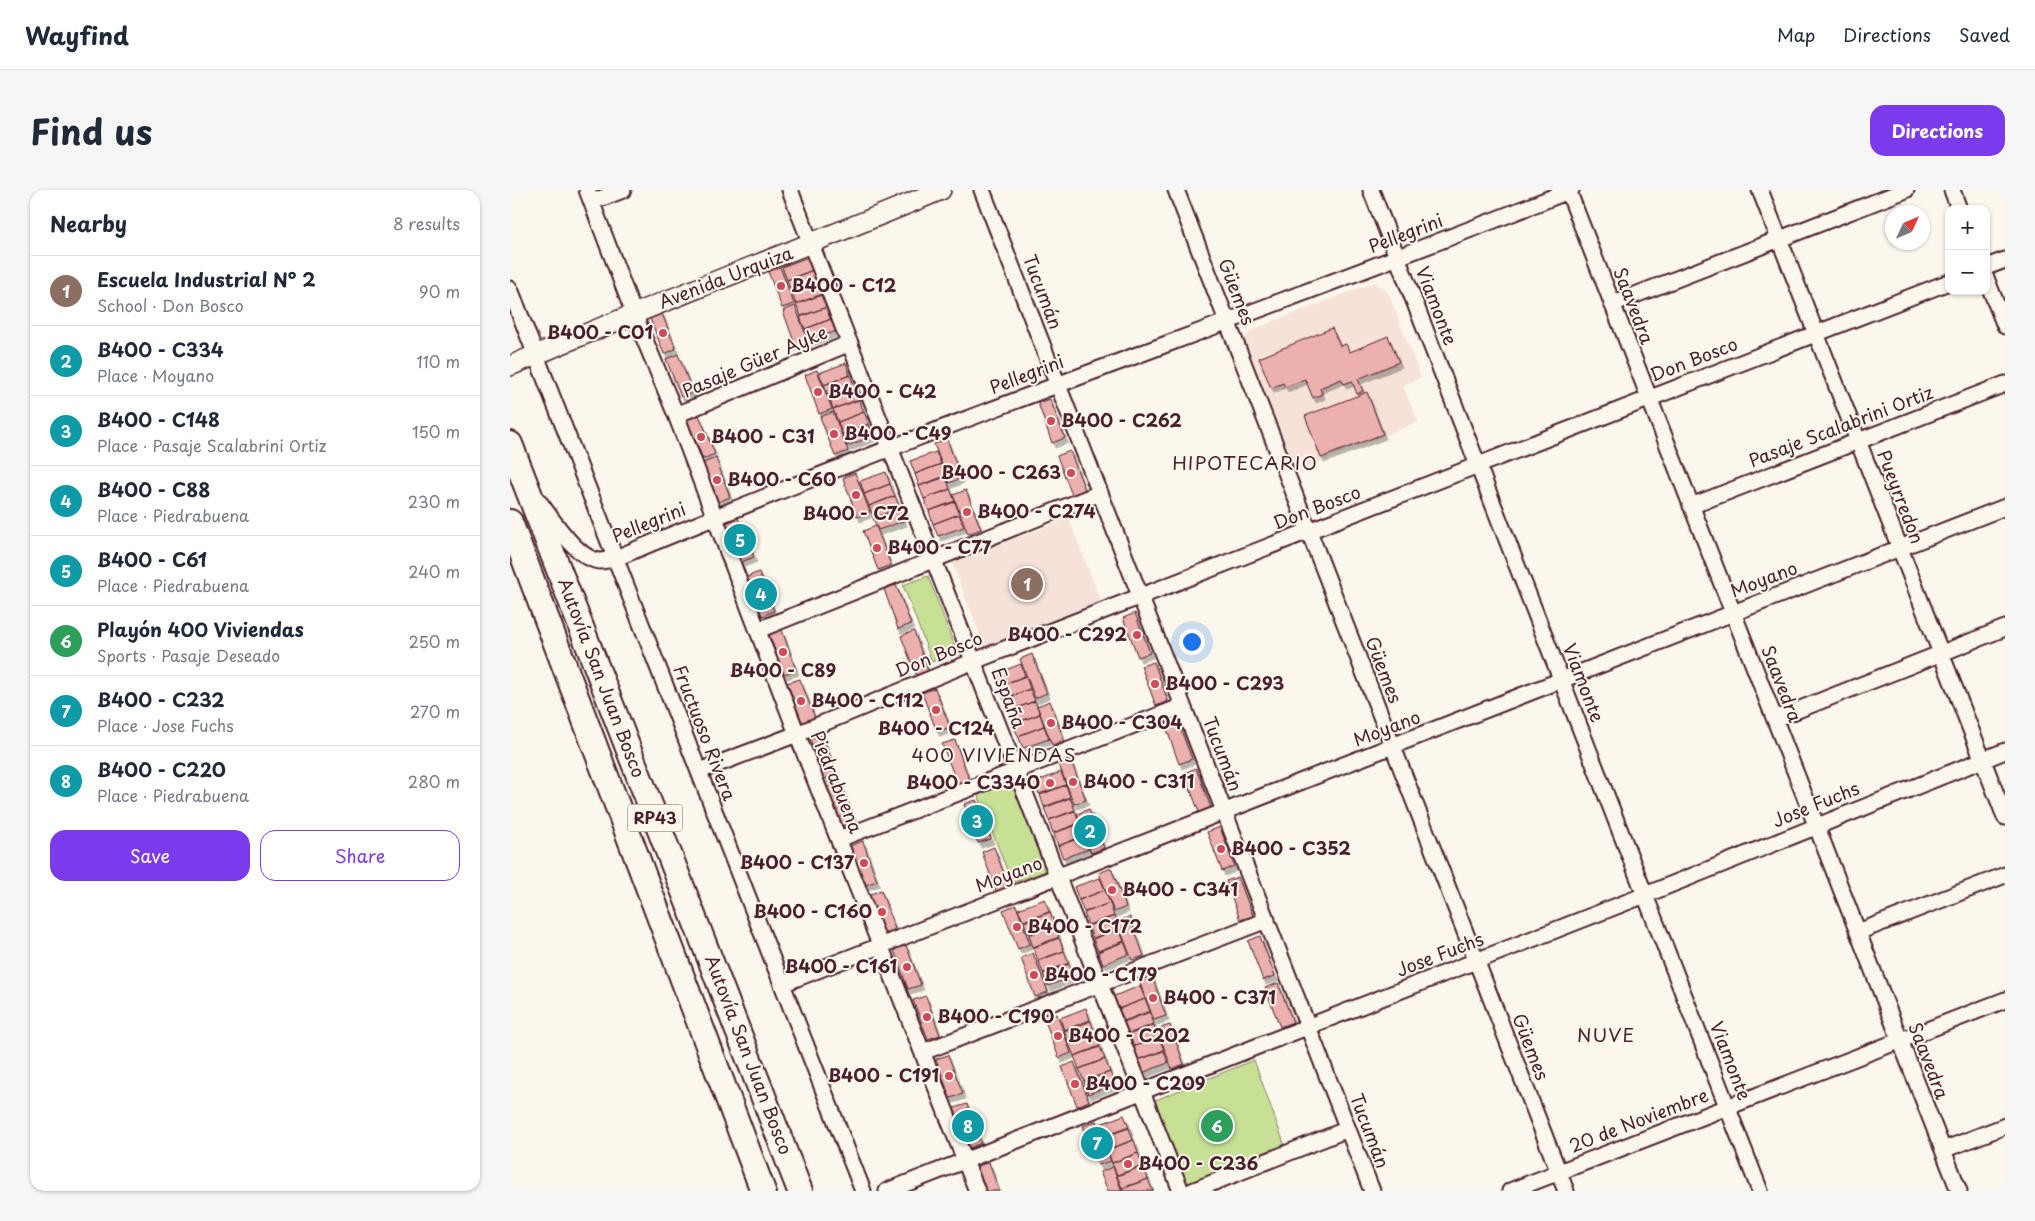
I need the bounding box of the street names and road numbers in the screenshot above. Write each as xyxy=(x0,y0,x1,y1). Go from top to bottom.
street label: Pellegrini xyxy=(1364,206,1447,259)
street label: Avenida Urquiza xyxy=(655,238,797,315)
street label: Tucumán xyxy=(1017,250,1070,333)
street label: Güemes xyxy=(1212,254,1262,329)
street label: Viamonte xyxy=(1410,262,1465,349)
street label: Saavedra xyxy=(1607,263,1662,348)
street label: Pasaje Güer Ayke xyxy=(678,318,831,403)
street label: Don Bosco xyxy=(1646,330,1741,388)
street label: Pellegrini xyxy=(985,347,1068,400)
street label: Pasaje Scalabrini Ortiz xyxy=(1744,378,1937,473)
street label: Pueyrredon xyxy=(1871,446,1932,547)
street label: Don Bosco xyxy=(1269,478,1364,536)
street label: Pellegrini xyxy=(607,495,690,549)
street label: Moyano xyxy=(1726,553,1801,604)
street label: Autovía San Juan Bosco xyxy=(552,574,653,781)
street label: Don Bosco xyxy=(891,624,986,683)
street label: Güemes xyxy=(1359,632,1409,707)
street label: Viamonte xyxy=(1557,639,1612,726)
street label: Saavedra xyxy=(1755,641,1810,726)
street label: Fructuoso Rivera xyxy=(667,661,744,804)
street label: España xyxy=(985,663,1034,733)
street label: Moyano xyxy=(1349,702,1424,753)
street label: Tucumán xyxy=(1197,712,1250,795)
street label: Piedrabuena xyxy=(805,726,871,838)
street label: Jose Fuchs xyxy=(1768,774,1863,833)
road number: RP43 xyxy=(628,804,682,831)
street label: Moyano xyxy=(971,848,1046,899)
street label: Jose Fuchs xyxy=(1392,925,1487,983)
street label: Autovía San Juan Bosco xyxy=(699,951,800,1158)
street label: Güemes xyxy=(1506,1009,1556,1084)
street label: Viamonte xyxy=(1704,1017,1759,1104)
street label: Saavedra xyxy=(1902,1018,1957,1103)
street label: 20 de Noviembre xyxy=(1565,1081,1712,1159)
street label: Tucumán xyxy=(1344,1089,1397,1172)

